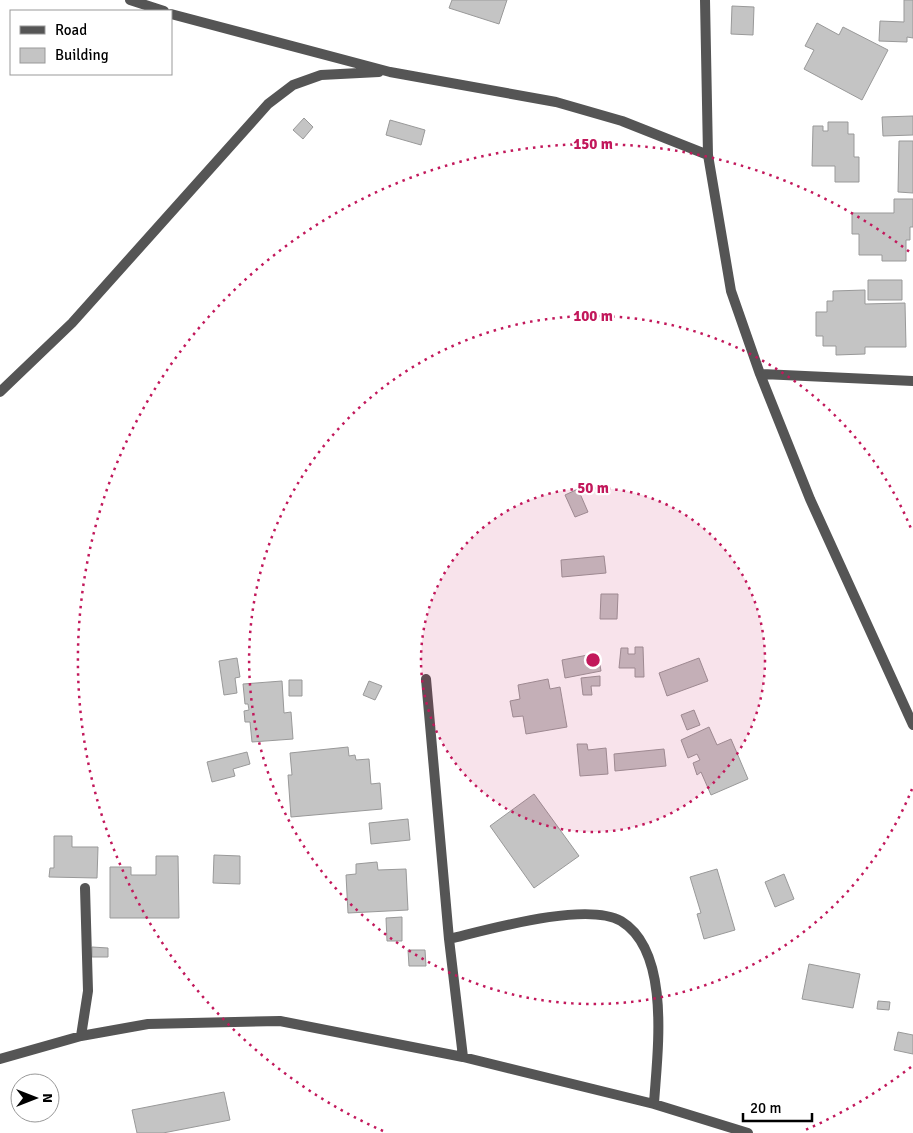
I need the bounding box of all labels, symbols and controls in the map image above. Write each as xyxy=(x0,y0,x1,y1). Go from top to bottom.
legend xyxy=(10,10,172,75)
text: Road xyxy=(55,21,87,39)
text: Building xyxy=(55,46,109,64)
text: 150 m xyxy=(573,135,613,153)
text: 100 m xyxy=(573,307,613,325)
text: 50 m xyxy=(577,479,609,497)
centre of rings xyxy=(584,651,602,669)
north arrow xyxy=(10,1073,60,1123)
scale bar xyxy=(743,1090,812,1122)
text: N xyxy=(39,1093,56,1103)
text: 20 m xyxy=(750,1099,781,1117)

